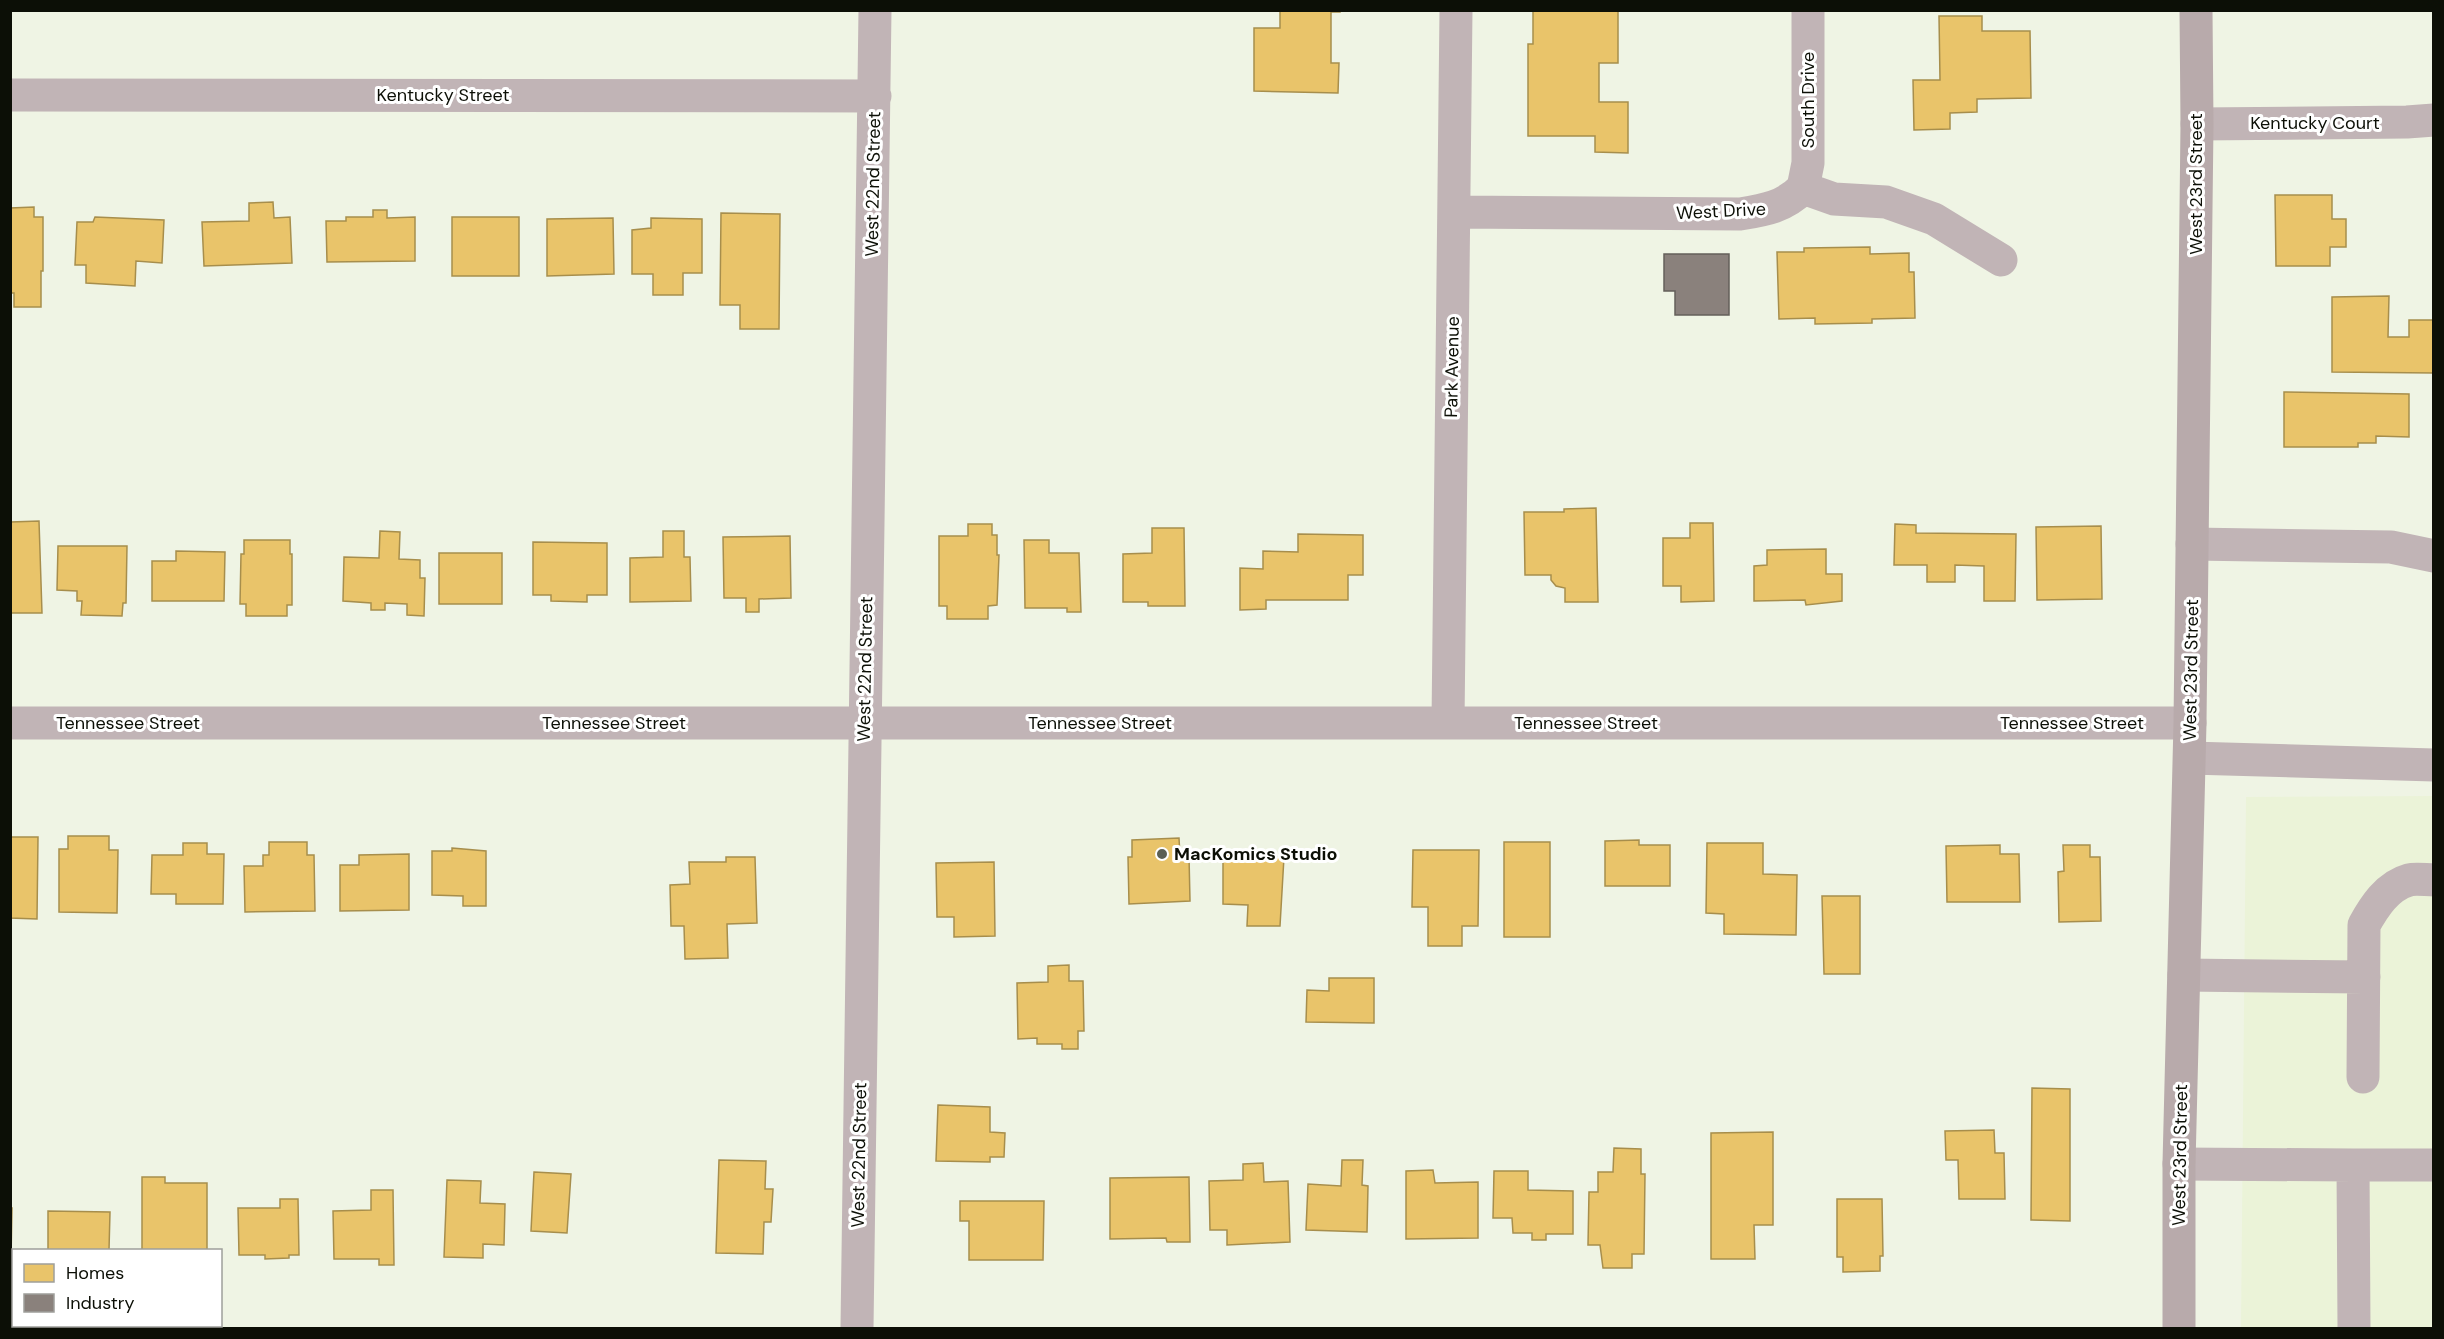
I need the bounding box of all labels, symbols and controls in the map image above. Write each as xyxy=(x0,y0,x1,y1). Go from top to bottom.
street label: South Drive xyxy=(1796,52,1820,148)
street label: Kentucky Street xyxy=(376,83,510,107)
street label: West 22nd Street xyxy=(860,111,886,257)
street label: Kentucky Court xyxy=(2250,111,2380,135)
street label: West 23rd Street xyxy=(2184,113,2208,255)
street label: West Drive xyxy=(1676,197,1766,225)
street label: Park Avenue xyxy=(1439,316,1465,418)
street label: West 22nd Street xyxy=(852,596,878,742)
street label: West 23rd Street xyxy=(2178,599,2204,741)
street label: Tennessee Street xyxy=(56,711,200,735)
street label: Tennessee Street xyxy=(542,711,686,735)
street label: Tennessee Street xyxy=(1028,711,1172,735)
street label: Tennessee Street xyxy=(1514,711,1658,735)
street label: Tennessee Street xyxy=(2000,711,2144,735)
place label: MacKomics Studio xyxy=(1174,842,1337,866)
marker: MacKomics Studio xyxy=(1155,847,1169,861)
street label: West 22nd Street xyxy=(846,1082,872,1228)
street label: West 23rd Street xyxy=(2167,1084,2193,1226)
legend xyxy=(12,1249,222,1327)
text: Homes xyxy=(66,1261,124,1285)
text: Industry xyxy=(66,1291,135,1315)

